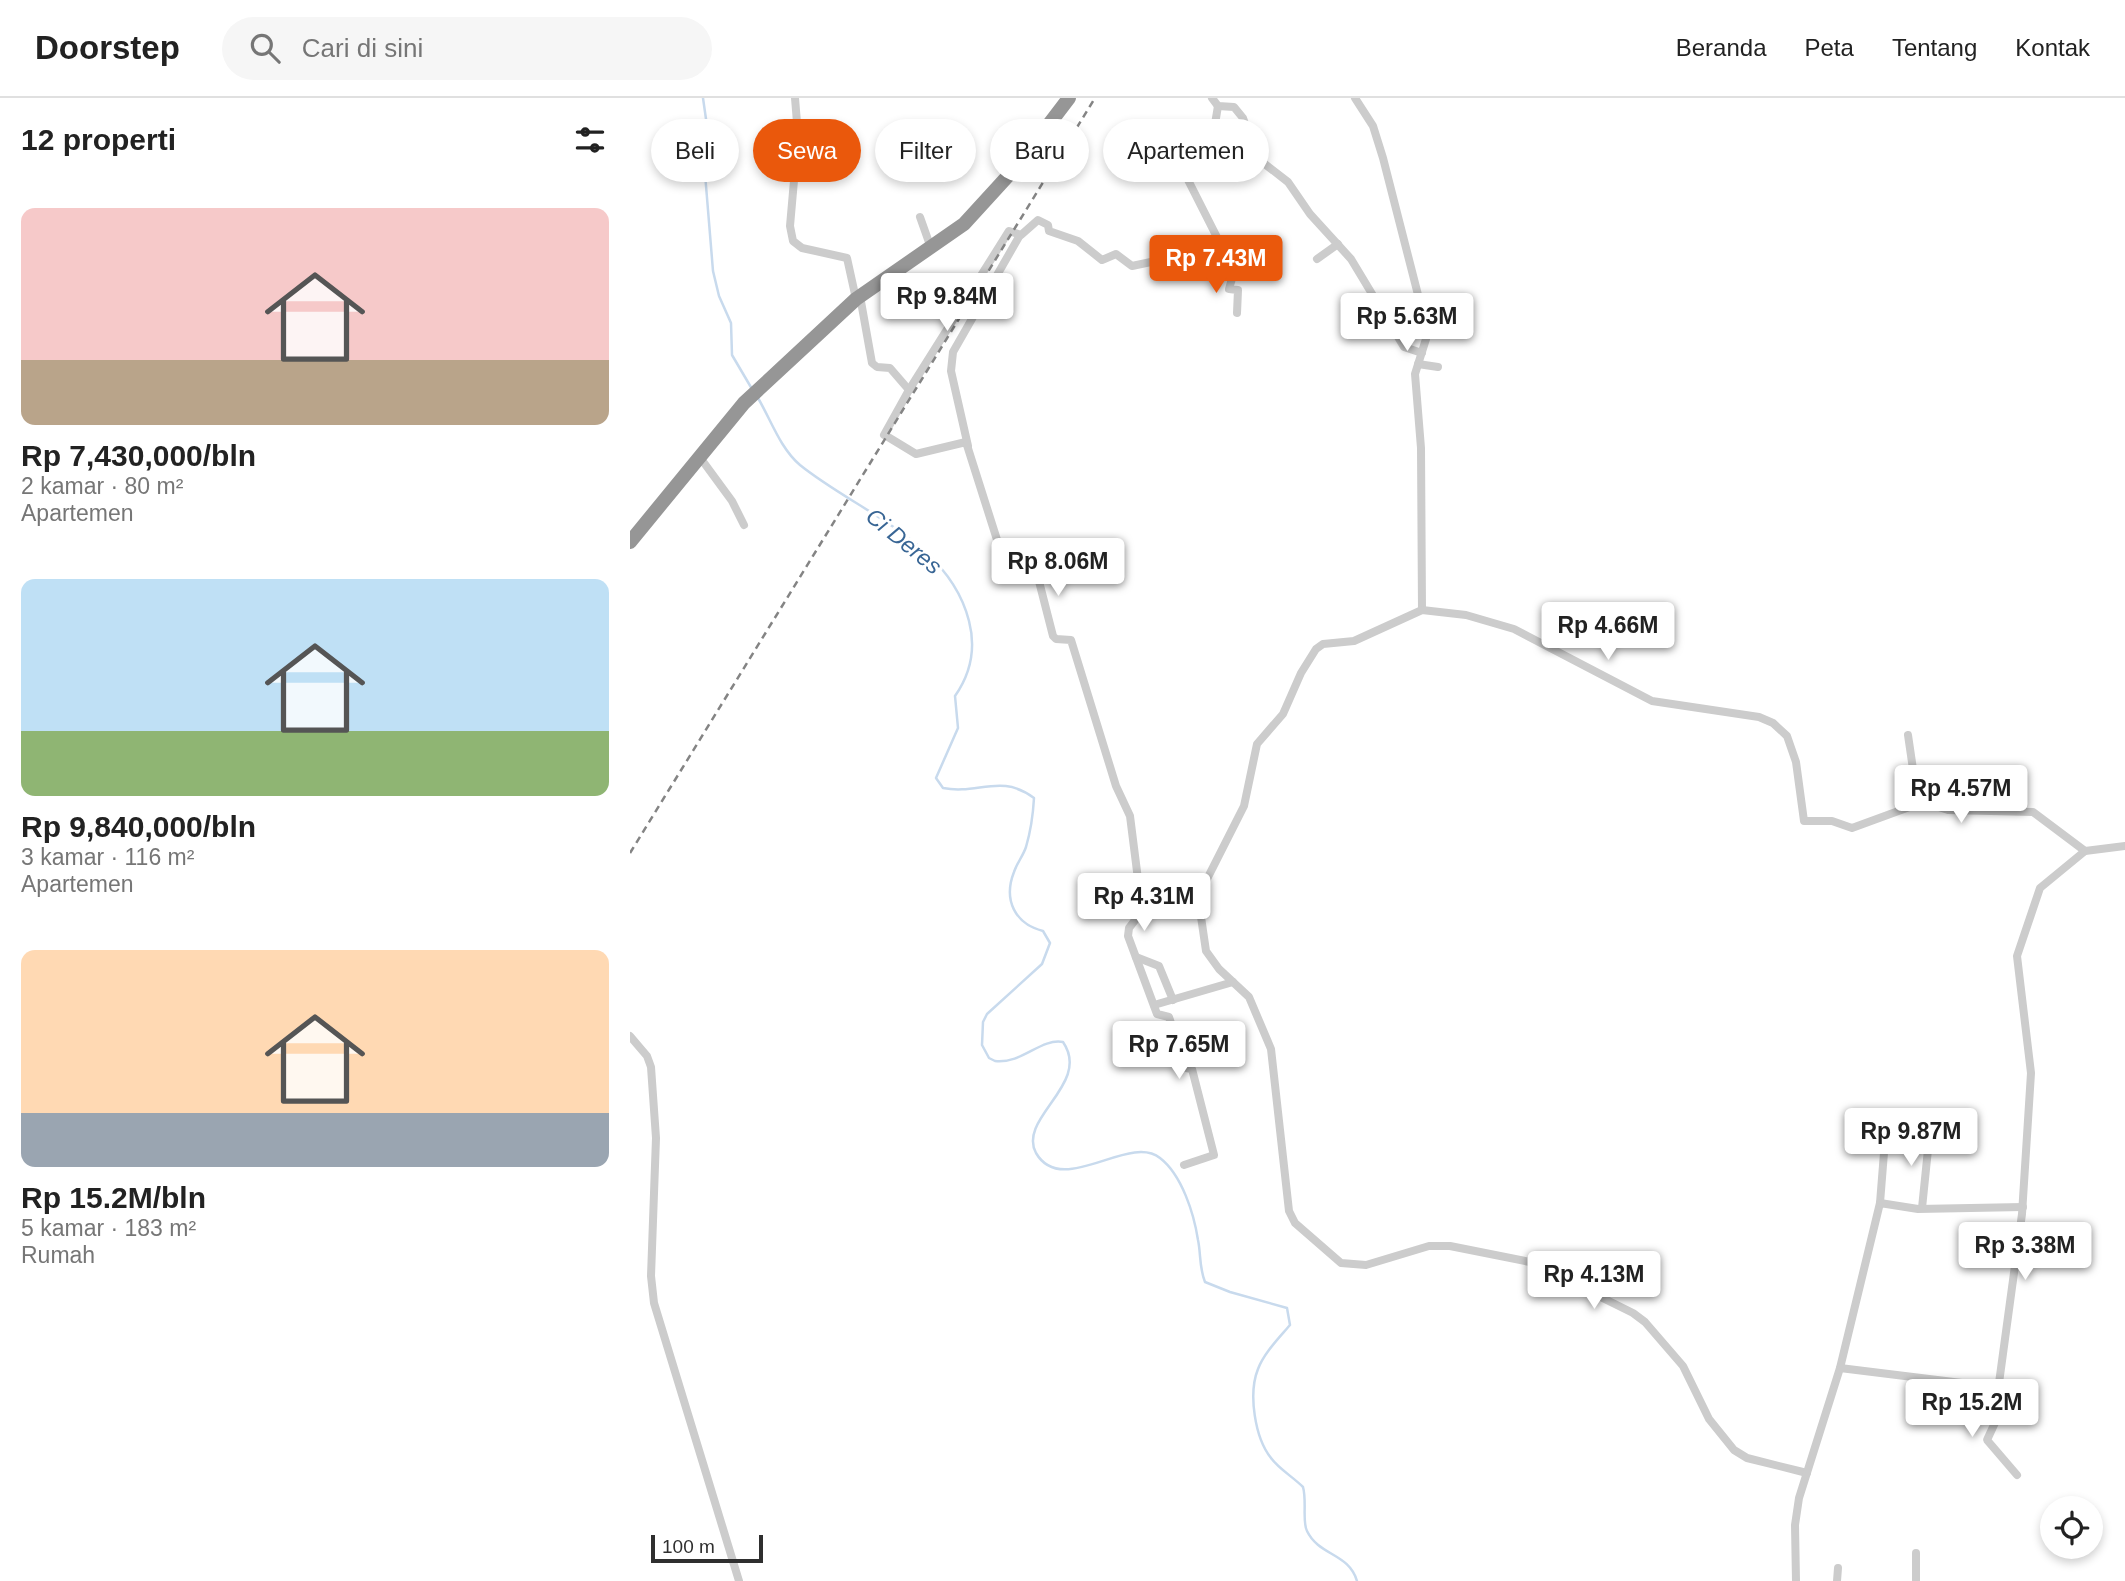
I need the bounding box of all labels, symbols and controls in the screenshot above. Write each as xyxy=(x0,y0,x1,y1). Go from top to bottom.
search box xyxy=(222,17,712,80)
text: Doorstep xyxy=(35,29,180,66)
icon: search xyxy=(246,29,284,67)
text: Cari di sini xyxy=(302,33,423,63)
text: Beranda xyxy=(1676,34,1767,61)
text: Peta xyxy=(1805,34,1854,61)
text: Tentang xyxy=(1892,34,1977,61)
text: Kontak xyxy=(2015,34,2090,61)
chip: Beli xyxy=(651,119,739,182)
chip: Sewa xyxy=(753,119,861,182)
chip: Filter xyxy=(875,119,976,182)
chip: Baru xyxy=(990,119,1089,182)
chip: Apartemen xyxy=(1103,119,1269,182)
icon: filters xyxy=(571,121,609,159)
text: 12 properti xyxy=(21,123,176,156)
pin: Rp 7.43M xyxy=(1144,236,1288,295)
text: Rp 7.43M xyxy=(1166,245,1266,271)
icon: home xyxy=(252,254,378,380)
pin: Rp 9.84M xyxy=(875,274,1019,333)
text: Rp 9.84M xyxy=(897,283,997,309)
pin: Rp 5.63M xyxy=(1335,294,1479,353)
text: Rp 5.63M xyxy=(1357,303,1457,329)
text: Rp 7,430,000/bln xyxy=(21,439,256,472)
text: 2 kamar · 80 m² xyxy=(21,473,183,499)
text: Apartemen xyxy=(21,500,134,526)
water label: Ci Deres xyxy=(861,503,947,580)
pin: Rp 8.06M xyxy=(986,538,1130,598)
text: Rp 8.06M xyxy=(1008,548,1108,574)
pin: Rp 4.66M xyxy=(1536,602,1680,662)
text: Rp 4.66M xyxy=(1558,612,1658,638)
icon: home xyxy=(252,625,378,751)
pin: Rp 4.57M xyxy=(1889,766,2033,825)
text: Rp 4.57M xyxy=(1911,775,2011,801)
text: Rp 9,840,000/bln xyxy=(21,810,256,843)
text: 3 kamar · 116 m² xyxy=(21,844,194,870)
text: Apartemen xyxy=(21,871,134,897)
pin: Rp 4.31M xyxy=(1072,874,1216,933)
text: Rp 4.31M xyxy=(1094,883,1194,909)
icon: home xyxy=(252,996,378,1122)
pin: Rp 7.65M xyxy=(1107,1021,1251,1081)
text: Rp 7.65M xyxy=(1129,1031,1229,1057)
pin: Rp 9.87M xyxy=(1839,1108,1983,1168)
text: Rp 9.87M xyxy=(1861,1118,1961,1144)
text: Rp 15.2M/bln xyxy=(21,1181,206,1214)
text: 5 kamar · 183 m² xyxy=(21,1215,196,1241)
pin: Rp 3.38M xyxy=(1953,1222,2097,1282)
text: Rp 3.38M xyxy=(1975,1232,2075,1258)
text: Rumah xyxy=(21,1242,95,1268)
pin: Rp 4.13M xyxy=(1522,1252,1666,1311)
text: Rp 4.13M xyxy=(1544,1261,1644,1287)
pin: Rp 15.2M xyxy=(1900,1380,2044,1439)
text: Rp 15.2M xyxy=(1922,1389,2022,1415)
map controls xyxy=(2040,1496,2103,1559)
button: locate xyxy=(2040,1496,2103,1559)
scale bar xyxy=(651,1532,763,1564)
text: 100 m xyxy=(662,1536,715,1557)

